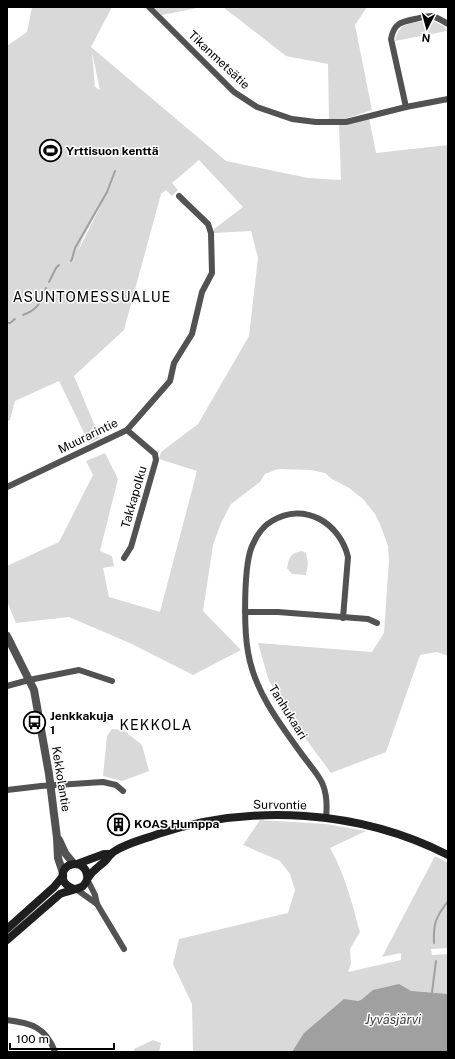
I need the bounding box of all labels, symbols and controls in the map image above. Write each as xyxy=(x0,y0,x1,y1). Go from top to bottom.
north arrow xyxy=(407,8,447,48)
street label: Tikanmetsätie xyxy=(185,28,253,92)
text: N xyxy=(421,32,431,44)
sports icon: Yrttisuon kenttä xyxy=(37,138,63,164)
place label: Yrttisuon kenttä xyxy=(66,144,159,158)
district label: ASUNTOMESSUALUE xyxy=(13,289,171,305)
street label: Muurarintie xyxy=(56,415,120,456)
street label: Takkapolku xyxy=(118,464,150,530)
street label: Tanhukaari xyxy=(266,682,310,742)
place label: Jenkkakuja 1 xyxy=(50,709,114,737)
bus stop icon: Jenkkakuja 1 xyxy=(21,710,47,736)
district label: KEKKOLA xyxy=(120,717,192,733)
street label: Kekkolantie xyxy=(49,745,73,813)
street label: Survontie xyxy=(253,798,307,812)
building icon: KOAS Humppa xyxy=(105,811,131,837)
place label: KOAS Humppa xyxy=(134,817,220,831)
water label: Jyväsjärvi xyxy=(365,1012,422,1027)
scale bar xyxy=(10,1025,114,1051)
text: 100 m xyxy=(16,1032,49,1046)

